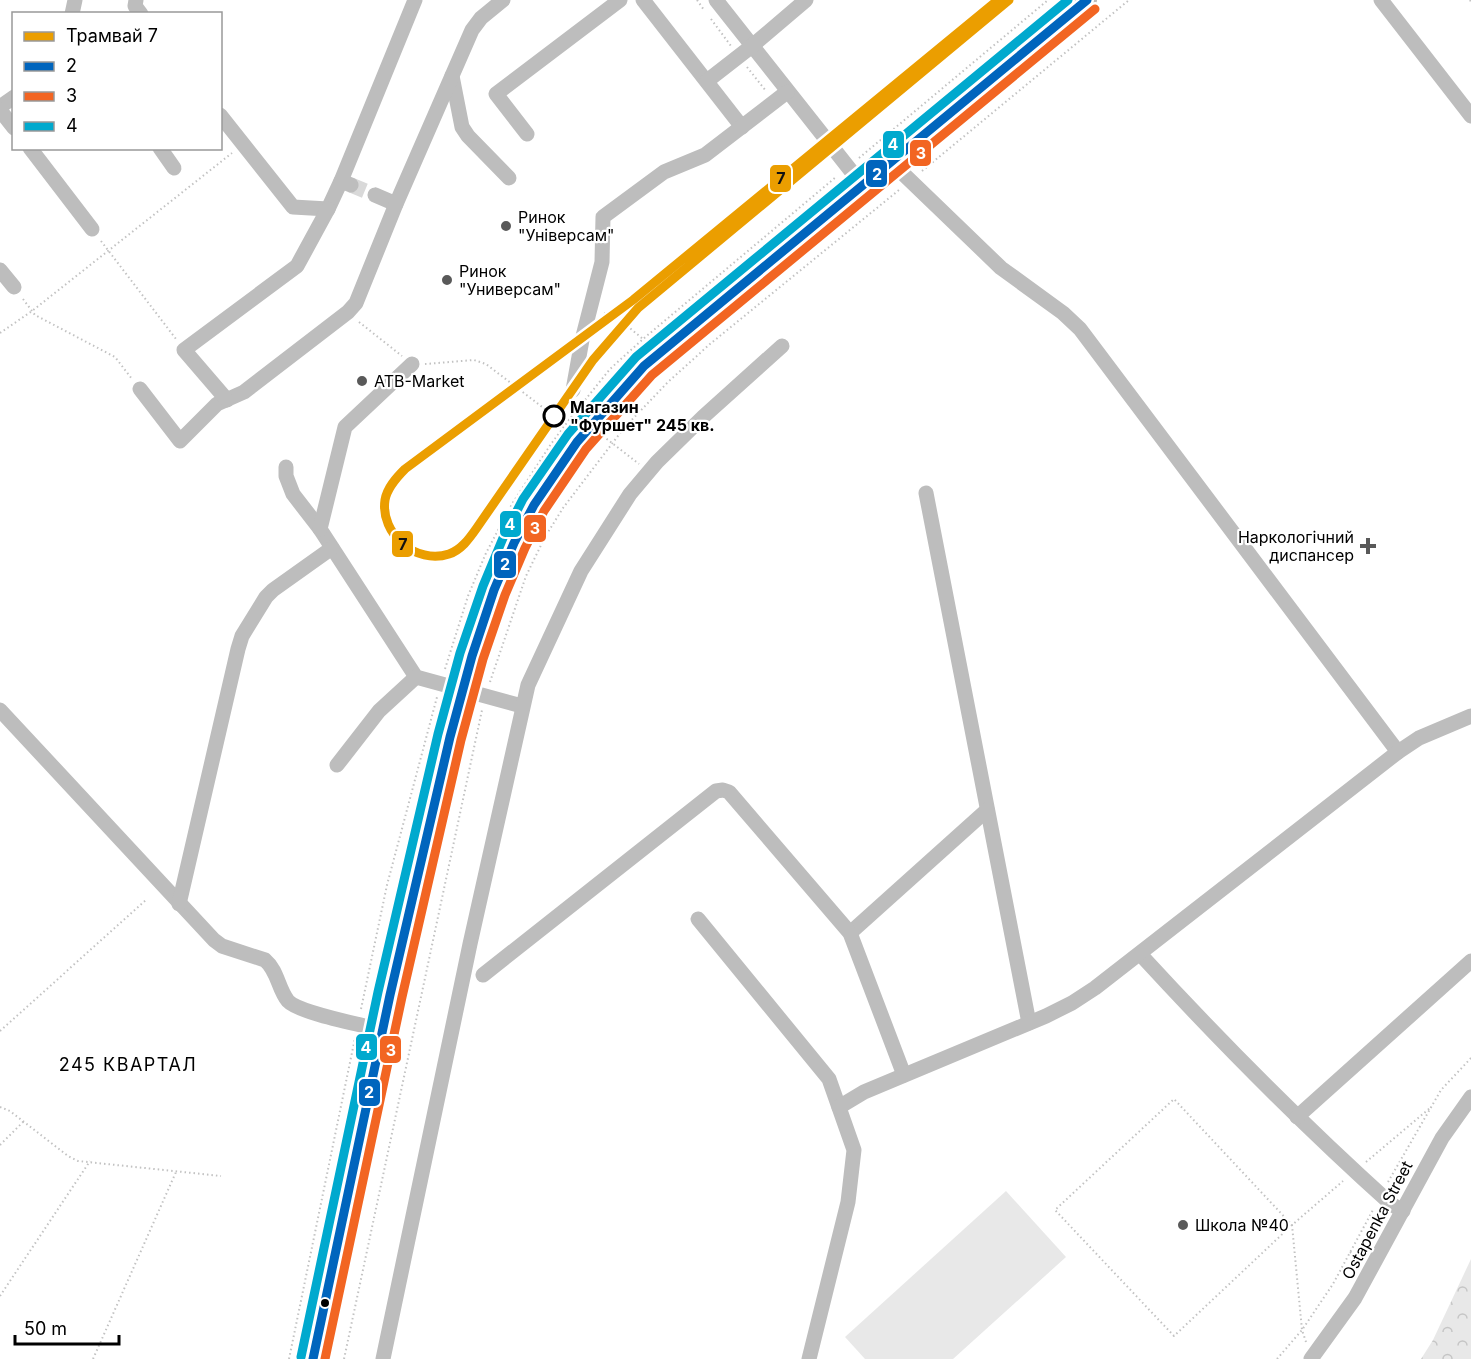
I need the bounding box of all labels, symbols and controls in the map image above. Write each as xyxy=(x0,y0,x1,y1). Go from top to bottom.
legend xyxy=(12,12,222,150)
text: Трамвай 7 xyxy=(66,25,158,46)
text: 2 xyxy=(66,55,77,76)
text: 3 xyxy=(66,85,77,106)
text: 4 xyxy=(66,115,78,136)
line badge: 4 xyxy=(882,130,905,159)
text: 4 xyxy=(888,134,899,154)
line badge: 3 xyxy=(909,139,932,167)
text: 3 xyxy=(916,143,926,163)
line badge: 2 xyxy=(865,159,888,188)
line badge: 7 xyxy=(769,164,792,193)
text: 2 xyxy=(872,164,882,184)
text: 7 xyxy=(776,168,786,188)
place label: Ринок "Універсам" xyxy=(518,207,614,245)
marker: Ринок "Універсам" xyxy=(499,219,513,233)
place label: Ринок "Универсам" xyxy=(459,261,561,299)
marker: Ринок "Универсам" xyxy=(440,273,454,287)
place label: ATB-Market xyxy=(374,371,465,391)
marker: ATB-Market xyxy=(355,374,369,388)
place label: Магазин "Фуршет" 245 кв. xyxy=(570,397,715,435)
marker: Магазин "Фуршет" 245 кв. xyxy=(543,405,565,427)
line badge: 4 xyxy=(499,510,522,538)
text: 4 xyxy=(505,514,516,534)
line badge: 3 xyxy=(523,514,547,543)
text: 3 xyxy=(530,518,540,538)
place label: Наркологічний диспансер xyxy=(1238,527,1354,565)
line badge: 7 xyxy=(391,530,414,558)
text: 7 xyxy=(398,534,408,554)
marker: Наркологічний диспансер xyxy=(1359,537,1377,555)
line badge: 2 xyxy=(493,550,517,579)
text: 2 xyxy=(500,554,510,574)
line badge: 4 xyxy=(355,1033,378,1061)
line badge: 3 xyxy=(379,1035,402,1064)
text: 4 xyxy=(361,1037,372,1057)
text: 3 xyxy=(386,1040,396,1060)
district label: 245 КВАРТАЛ xyxy=(59,1054,197,1075)
line badge: 2 xyxy=(358,1078,381,1107)
text: 2 xyxy=(364,1082,374,1102)
street label: Ostapenka Street xyxy=(1337,1157,1417,1283)
place label: Школа №40 xyxy=(1195,1215,1289,1235)
marker: Школа №40 xyxy=(1176,1218,1190,1232)
unlabelled marker xyxy=(319,1297,331,1309)
scale bar xyxy=(15,1308,118,1346)
text: 50 m xyxy=(24,1318,67,1339)

